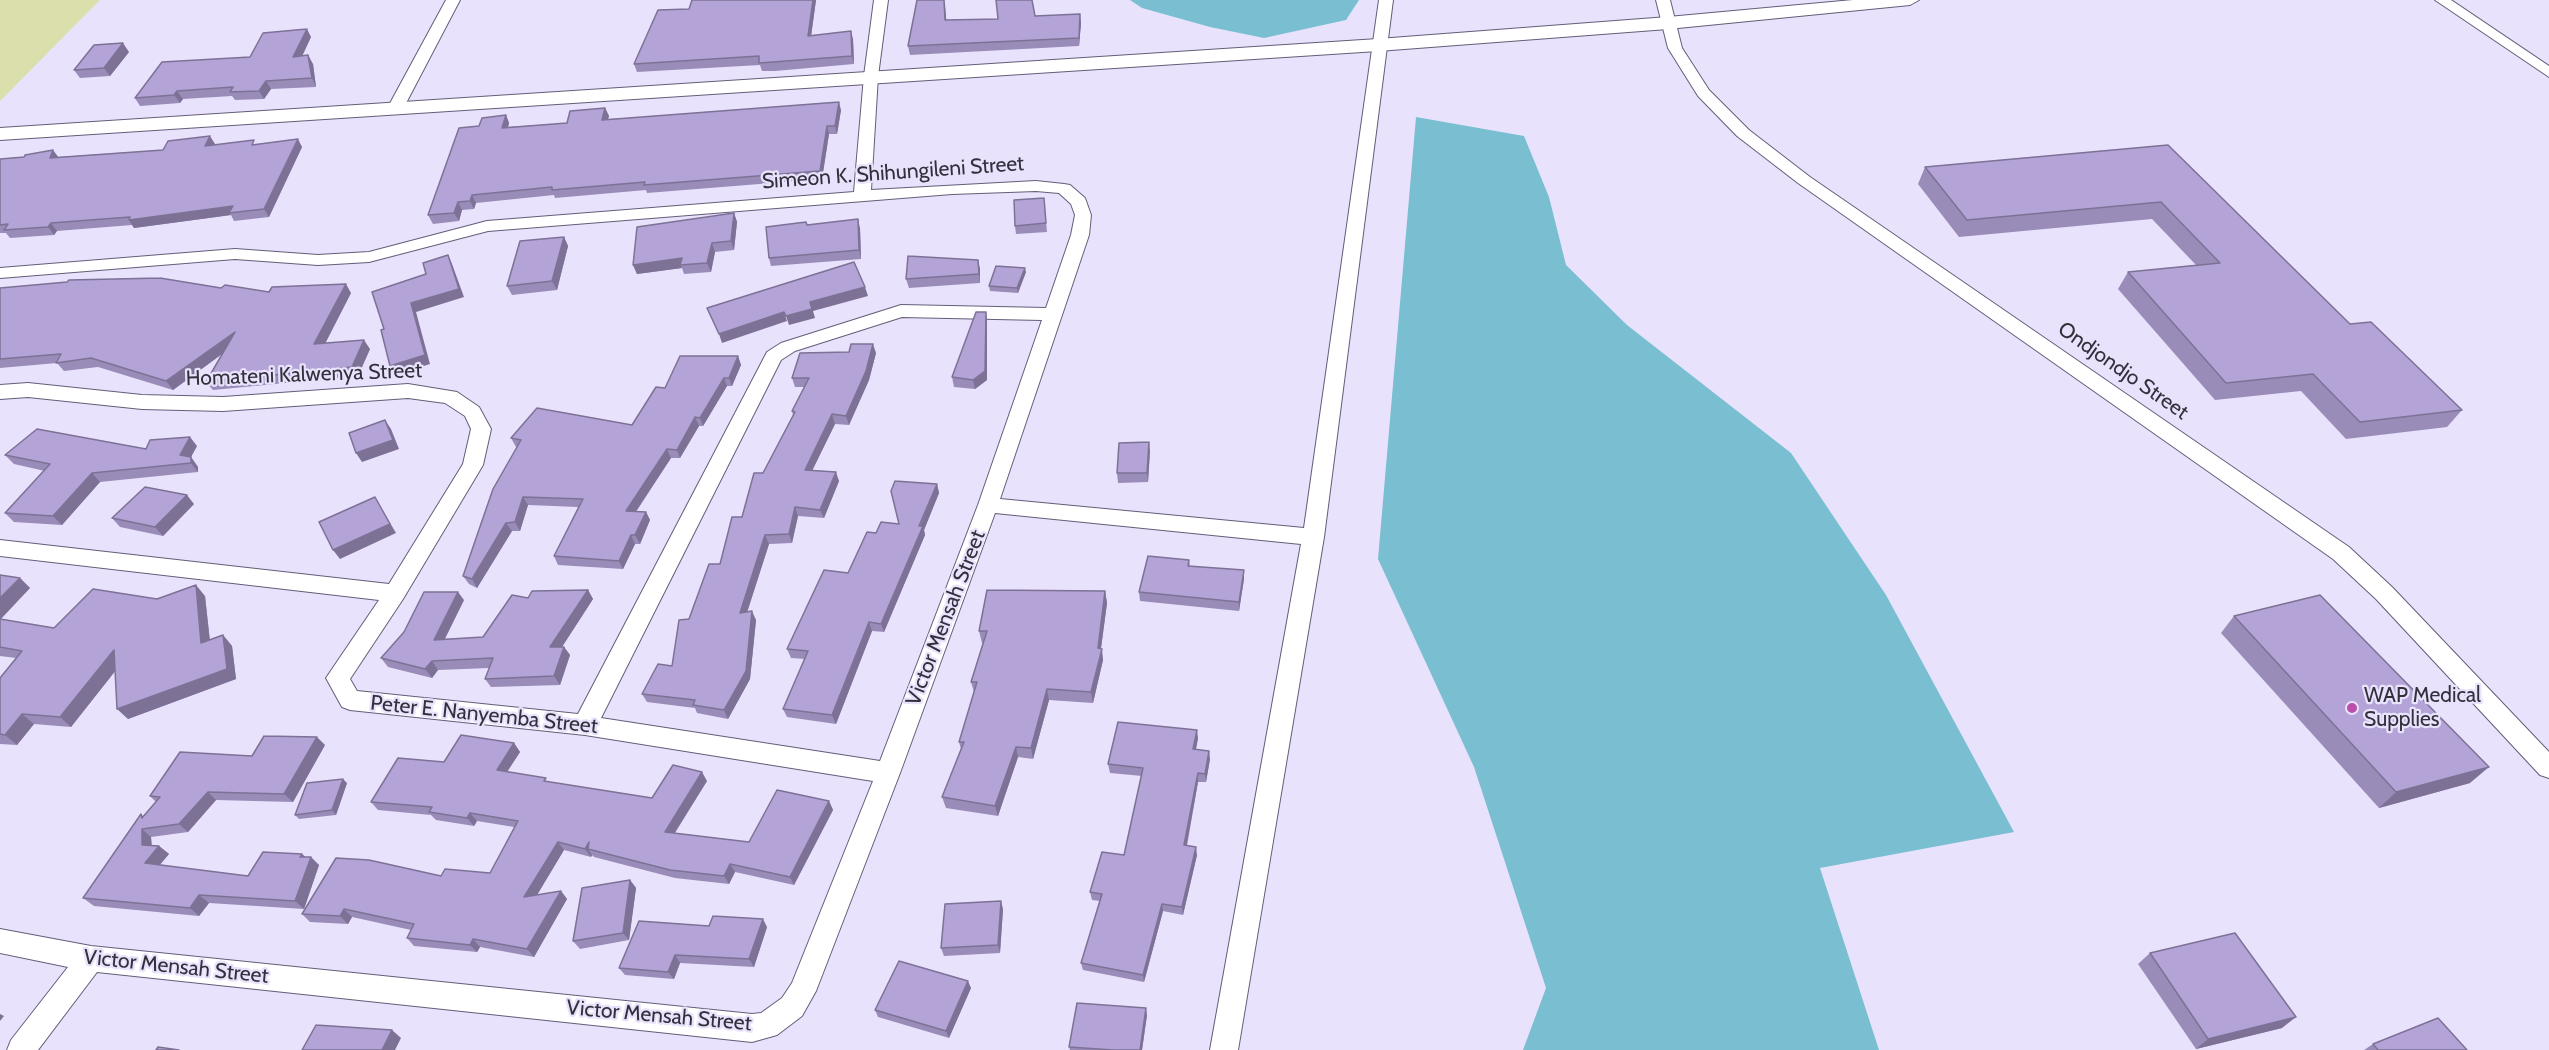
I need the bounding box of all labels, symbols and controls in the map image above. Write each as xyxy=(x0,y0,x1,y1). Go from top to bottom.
street label: Simeon K. Shihungileni Street xyxy=(761,151,1025,195)
street label: Ondjondjo Street xyxy=(2053,317,2193,425)
street label: Homateni Kalwenya Street xyxy=(185,358,423,392)
street label: Victor Mensah Street xyxy=(901,527,991,709)
place label: WAP Medical Supplies xyxy=(2364,683,2481,733)
street label: Peter E. Nanyemba Street xyxy=(369,691,599,739)
marker: WAP Medical Supplies xyxy=(2345,701,2359,715)
street label: Victor Mensah Street xyxy=(82,945,270,989)
street label: Victor Mensah Street xyxy=(565,995,753,1037)

